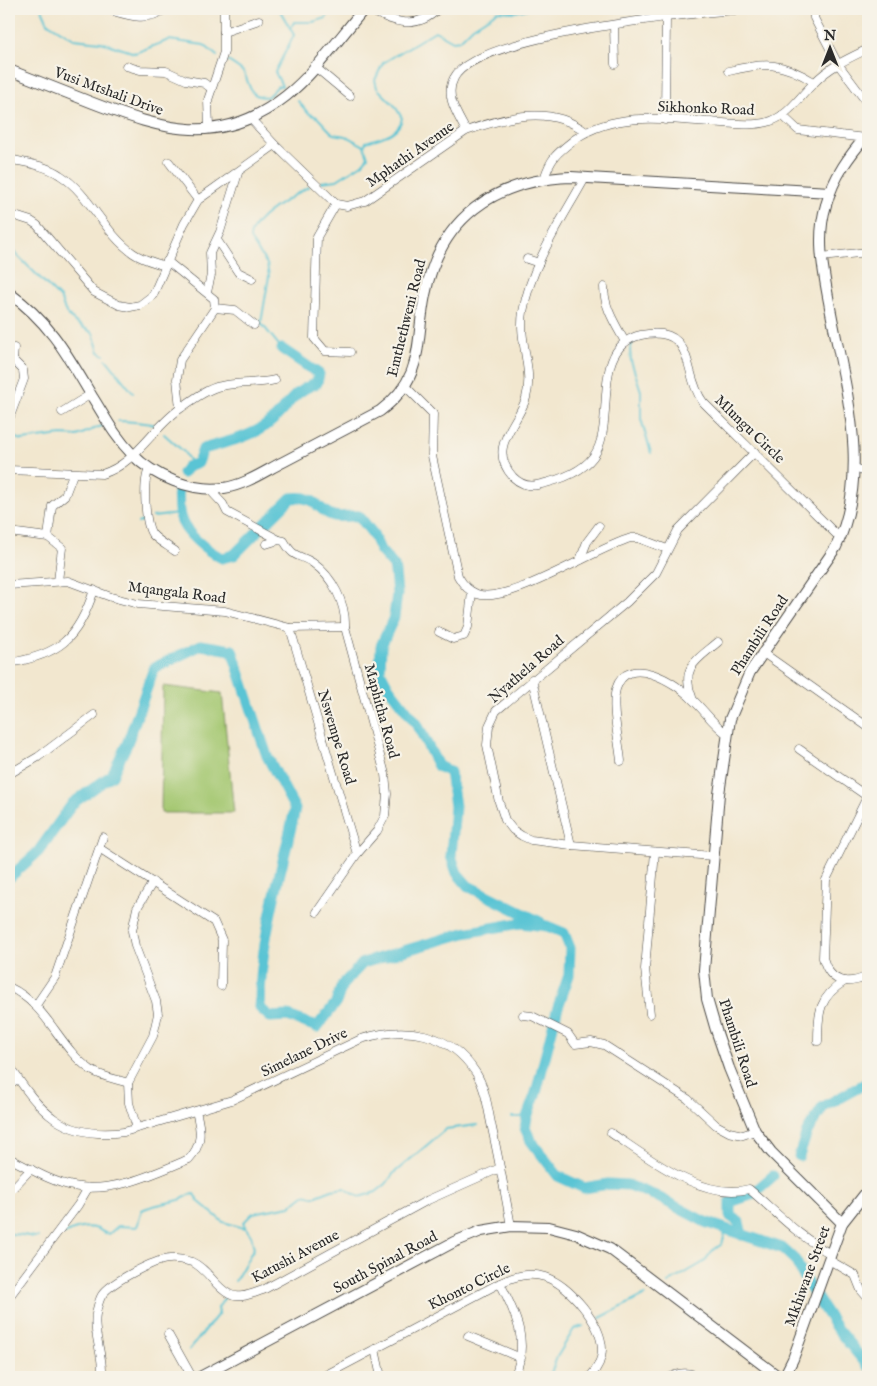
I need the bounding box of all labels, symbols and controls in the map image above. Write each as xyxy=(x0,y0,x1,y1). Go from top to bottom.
north arrow xyxy=(804,22,854,72)
text: N xyxy=(823,27,836,45)
street label: Vusi Mtshali Drive xyxy=(51,63,166,120)
street label: Sikhonko Road xyxy=(657,97,756,120)
street label: Mphathi Avenue xyxy=(363,117,458,192)
street label: Emthethweni Road xyxy=(383,256,431,379)
street label: Mlungu Circle xyxy=(710,391,789,468)
street label: Mqangala Road xyxy=(127,577,228,608)
street label: Phambili Road xyxy=(726,591,793,679)
street label: Nyathela Road xyxy=(485,631,569,707)
street label: Maphitha Road xyxy=(360,662,404,762)
street label: Nswempe Road xyxy=(313,687,360,788)
street label: Phambili Road xyxy=(714,996,761,1091)
street label: Simelane Drive xyxy=(258,1023,351,1082)
street label: Mkhiwane Street xyxy=(780,1223,834,1329)
street label: Katushi Avenue xyxy=(248,1225,342,1288)
street label: South Spinal Road xyxy=(330,1226,442,1298)
street label: Khonto Circle xyxy=(425,1258,513,1314)

